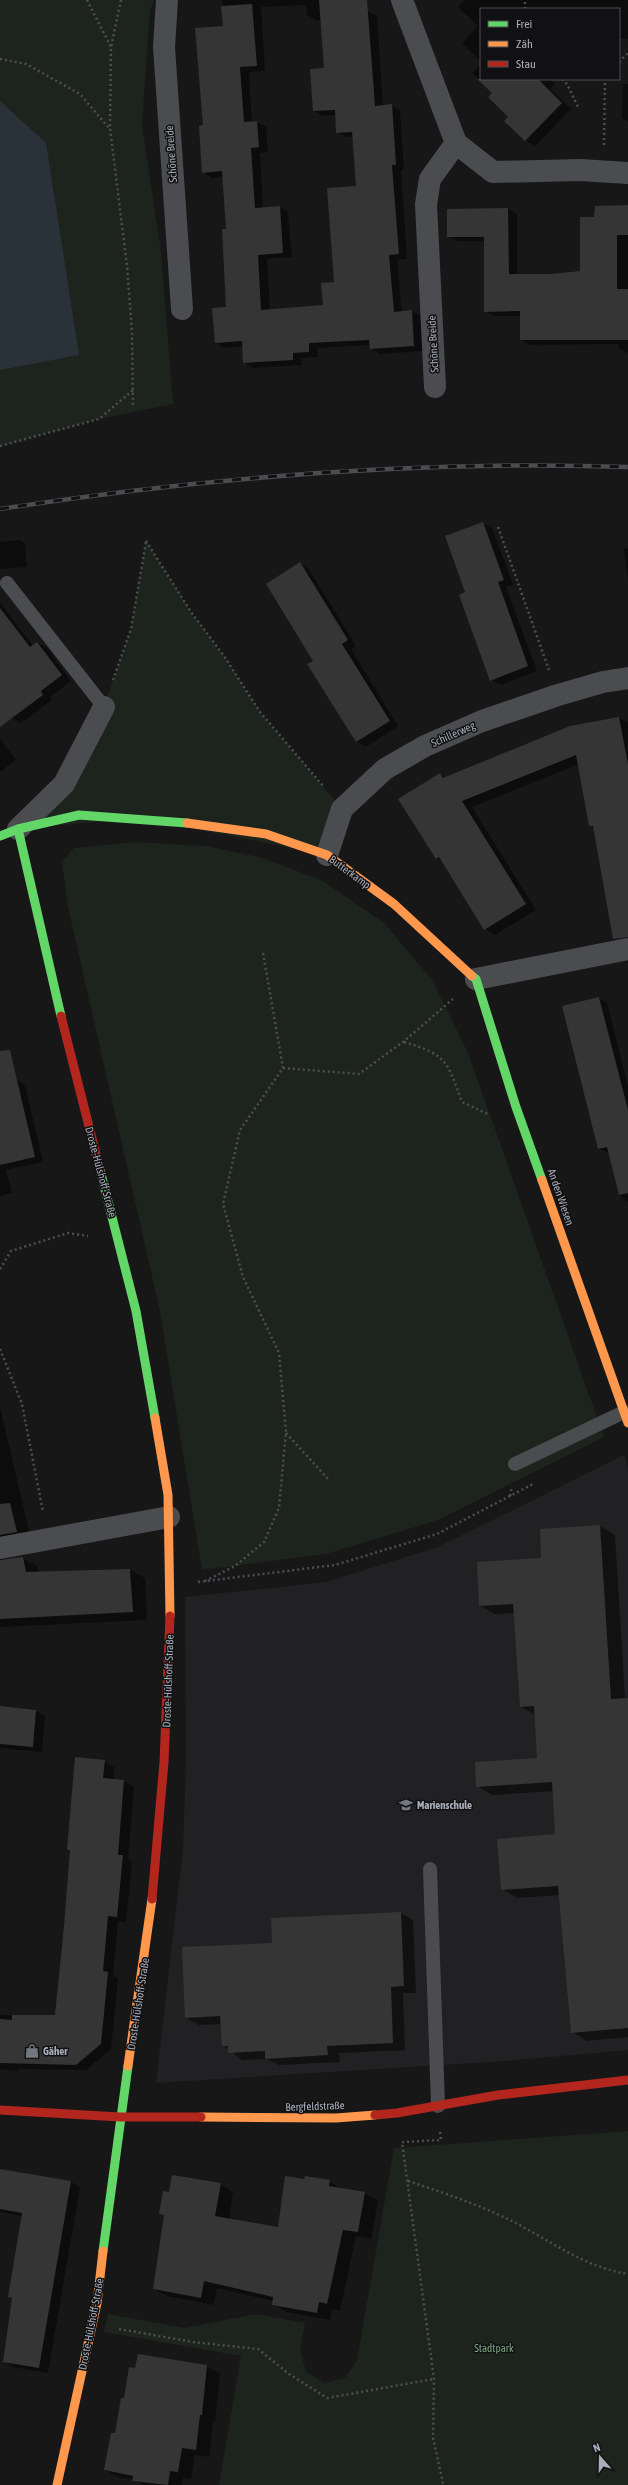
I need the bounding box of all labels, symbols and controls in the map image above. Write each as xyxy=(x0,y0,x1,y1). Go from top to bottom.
legend xyxy=(480,8,620,80)
text: Frei xyxy=(516,17,532,31)
text: Zäh xyxy=(516,37,533,51)
text: Stau xyxy=(516,57,536,71)
street label: Schöne Breide xyxy=(163,125,179,183)
street label: Schöne Breide xyxy=(426,315,440,373)
street label: Schillerweg xyxy=(429,719,477,749)
street label: Butterkamp xyxy=(327,853,373,891)
street label: Droste-Hülshoff-Straße xyxy=(83,1125,119,1219)
street label: An den Wiesen xyxy=(546,1167,576,1227)
street label: Droste-Hülshoff-Straße xyxy=(160,1634,176,1728)
school or university icon: Marienschule xyxy=(398,1797,414,1813)
place label: Marienschule xyxy=(417,1799,472,1811)
street label: Droste-Hülshoff-Straße xyxy=(125,1957,151,2051)
shop icon: Gäher xyxy=(24,2043,40,2059)
place label: Gäher xyxy=(43,2045,68,2057)
street label: Bergfeldstraße xyxy=(285,2099,345,2113)
street label: Droste-Hülshoff-Straße xyxy=(76,2277,106,2371)
park label: Stadtpark xyxy=(474,2342,514,2354)
north arrow xyxy=(580,2437,620,2477)
text: N xyxy=(591,2441,602,2454)

